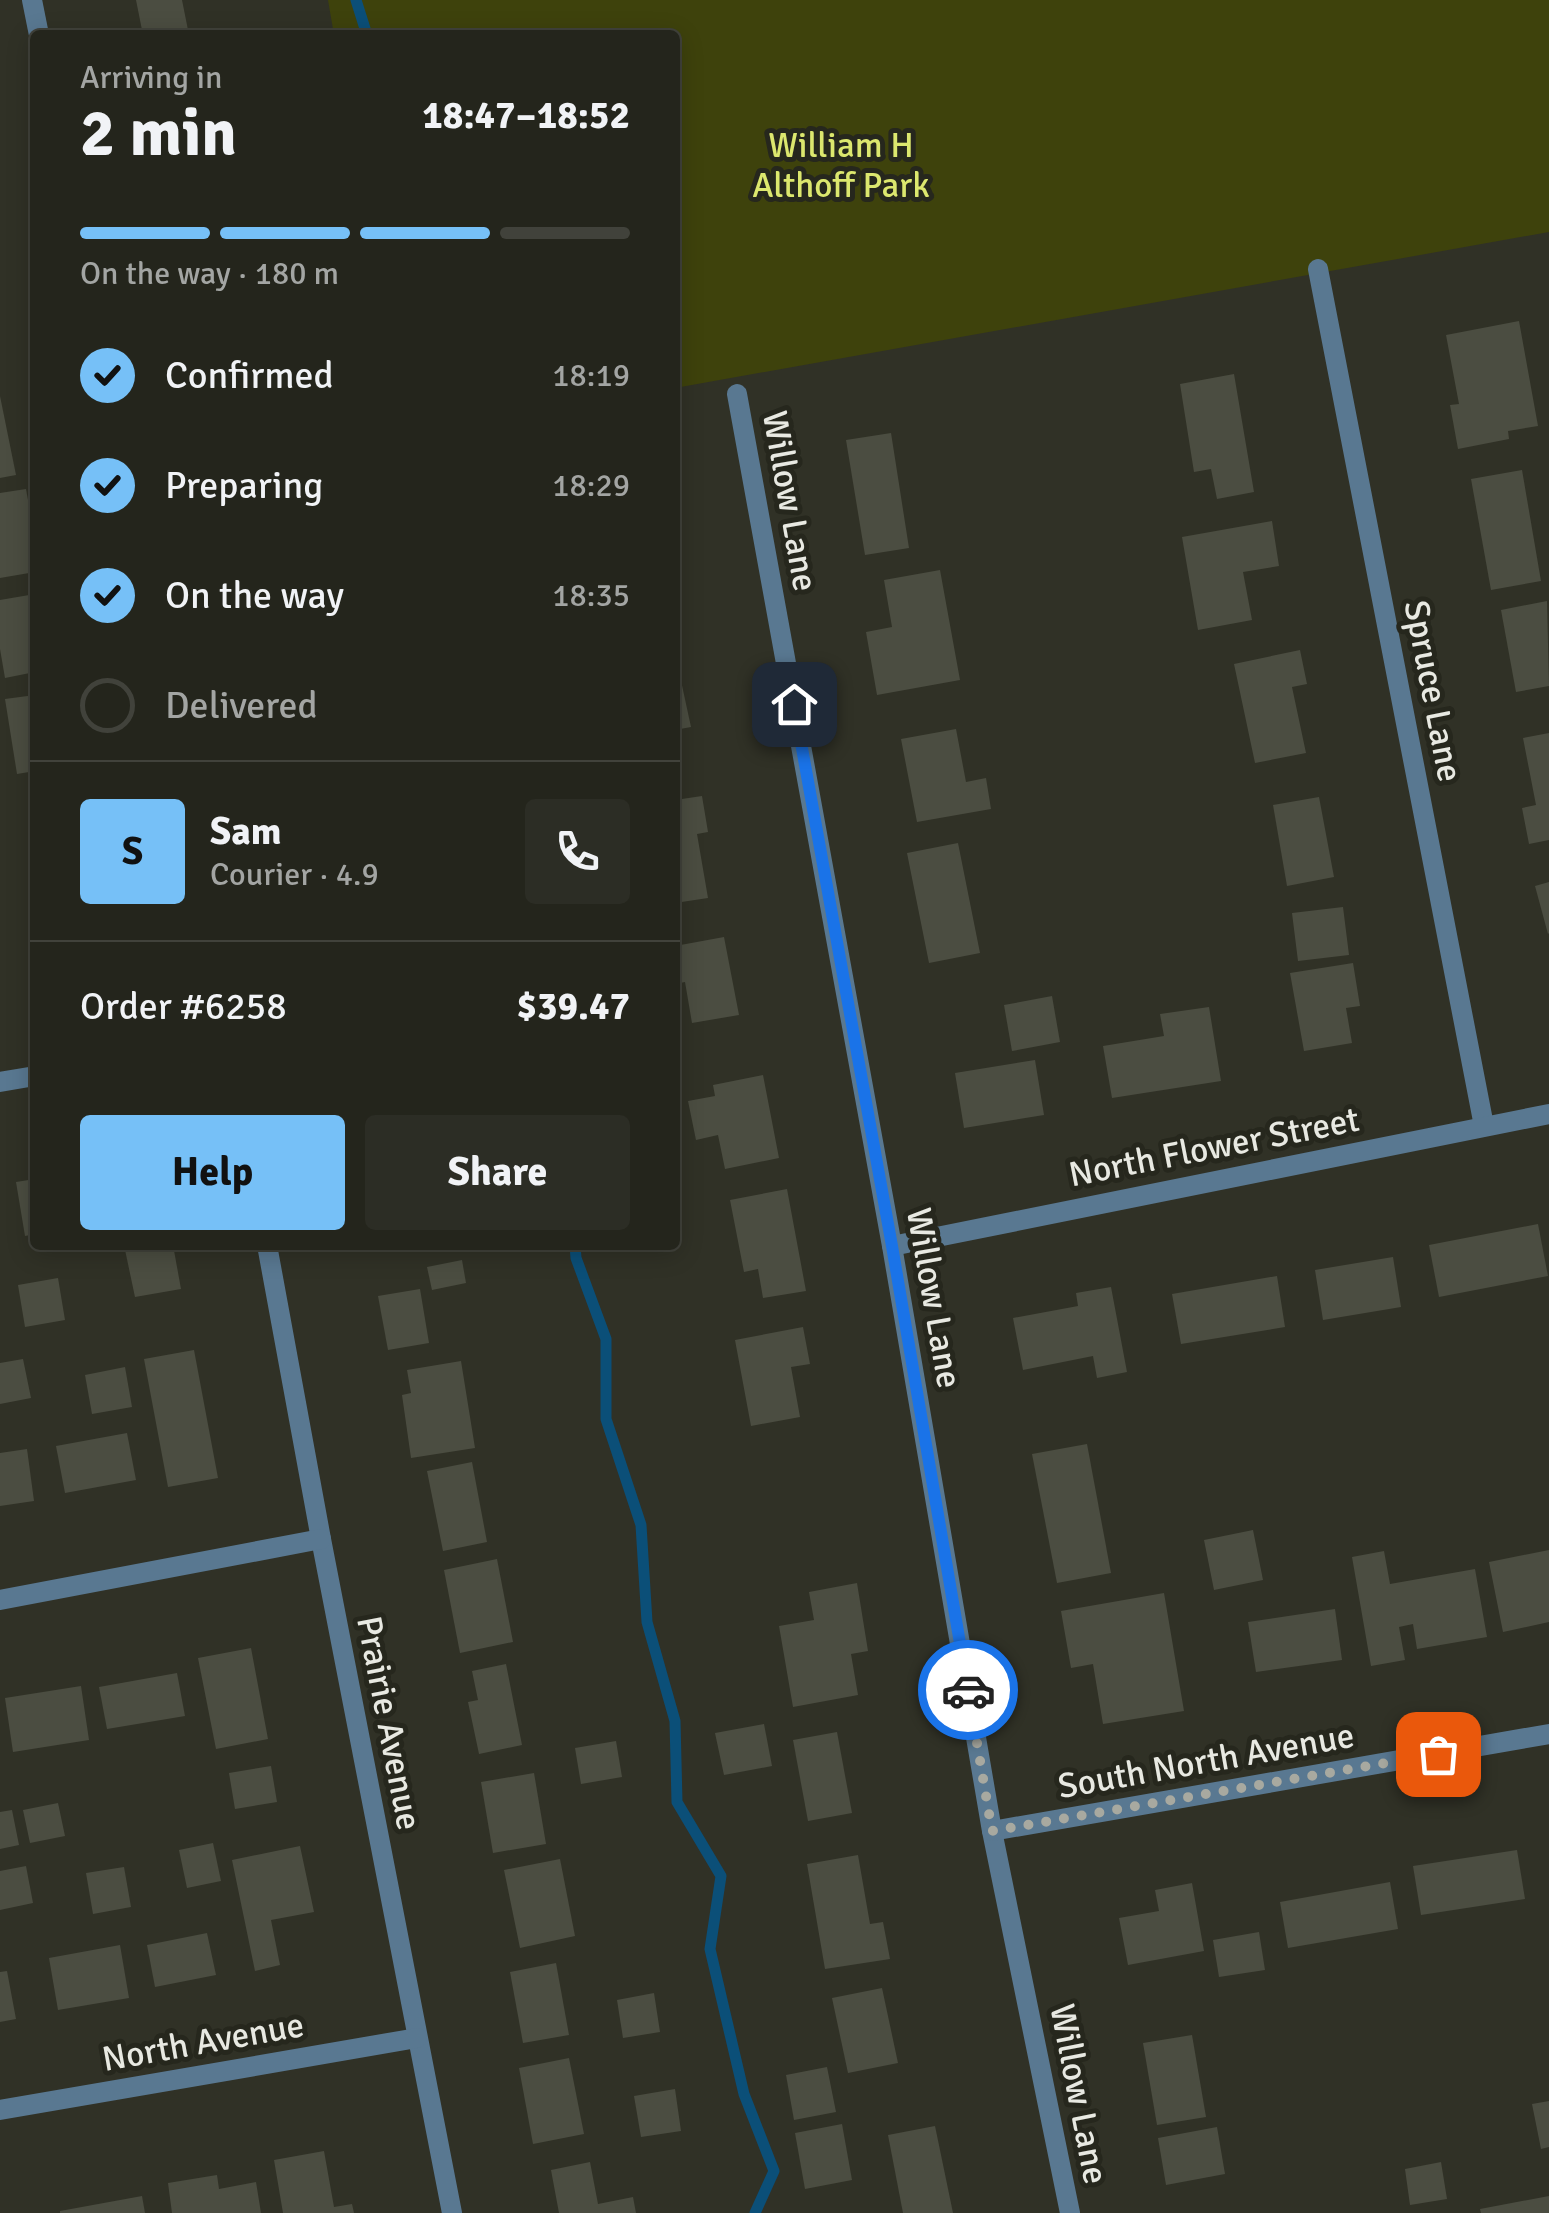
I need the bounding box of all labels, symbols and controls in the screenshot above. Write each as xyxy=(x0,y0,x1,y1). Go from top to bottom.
text: Arriving in xyxy=(80,58,222,97)
text: 18:47–18:52 xyxy=(422,92,630,139)
text: 2 min xyxy=(80,94,237,174)
park label: William H Althoff Park xyxy=(752,124,930,207)
text: On the way · 180 m xyxy=(80,254,339,293)
icon: check xyxy=(80,348,135,403)
text: Confirmed xyxy=(165,352,334,399)
text: 18:19 xyxy=(552,356,630,395)
street label: Willow Lane xyxy=(753,408,827,594)
icon: check xyxy=(80,458,135,513)
text: Preparing xyxy=(165,462,323,509)
text: 18:29 xyxy=(552,466,630,505)
icon: check xyxy=(80,568,135,623)
text: On the way xyxy=(165,572,344,619)
text: 18:35 xyxy=(552,576,630,615)
street label: Spruce Lane xyxy=(1394,597,1472,785)
pin xyxy=(752,662,837,747)
icon: home xyxy=(767,677,822,732)
text: Delivered xyxy=(165,682,318,729)
button: phone xyxy=(525,799,630,904)
text: Sam xyxy=(210,808,281,855)
text: S xyxy=(122,828,143,875)
text: Courier · 4.9 xyxy=(210,855,379,894)
text: Order #6258 xyxy=(80,983,287,1030)
text: $39.47 xyxy=(517,983,630,1030)
street label: North Flower Street xyxy=(1065,1098,1363,1196)
button: Help xyxy=(80,1115,345,1230)
button: Share xyxy=(365,1115,630,1230)
street label: Willow Lane xyxy=(897,1205,971,1391)
street label: Prairie Avenue xyxy=(347,1612,431,1834)
courier xyxy=(918,1640,1018,1740)
icon: car xyxy=(941,1663,996,1718)
pin xyxy=(1396,1712,1481,1797)
street label: South North Avenue xyxy=(1055,1714,1357,1808)
icon: bag xyxy=(1411,1727,1466,1782)
street label: Willow Lane xyxy=(1041,2000,1117,2188)
street label: North Avenue xyxy=(99,2003,307,2081)

